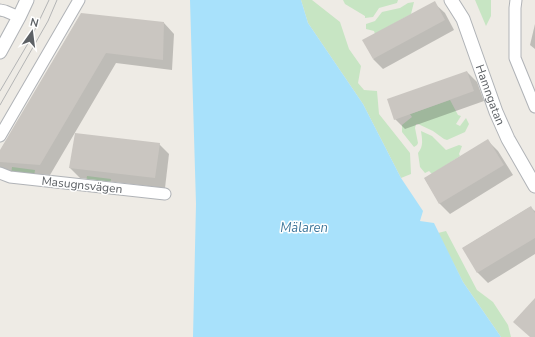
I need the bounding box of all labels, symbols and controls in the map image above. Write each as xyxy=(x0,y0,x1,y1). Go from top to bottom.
north arrow xyxy=(12,12,52,52)
text: N xyxy=(28,15,40,31)
street label: Hamngatan xyxy=(472,62,509,128)
street label: Masugnsvägen xyxy=(41,173,123,197)
water label: Mälaren xyxy=(280,219,328,237)

